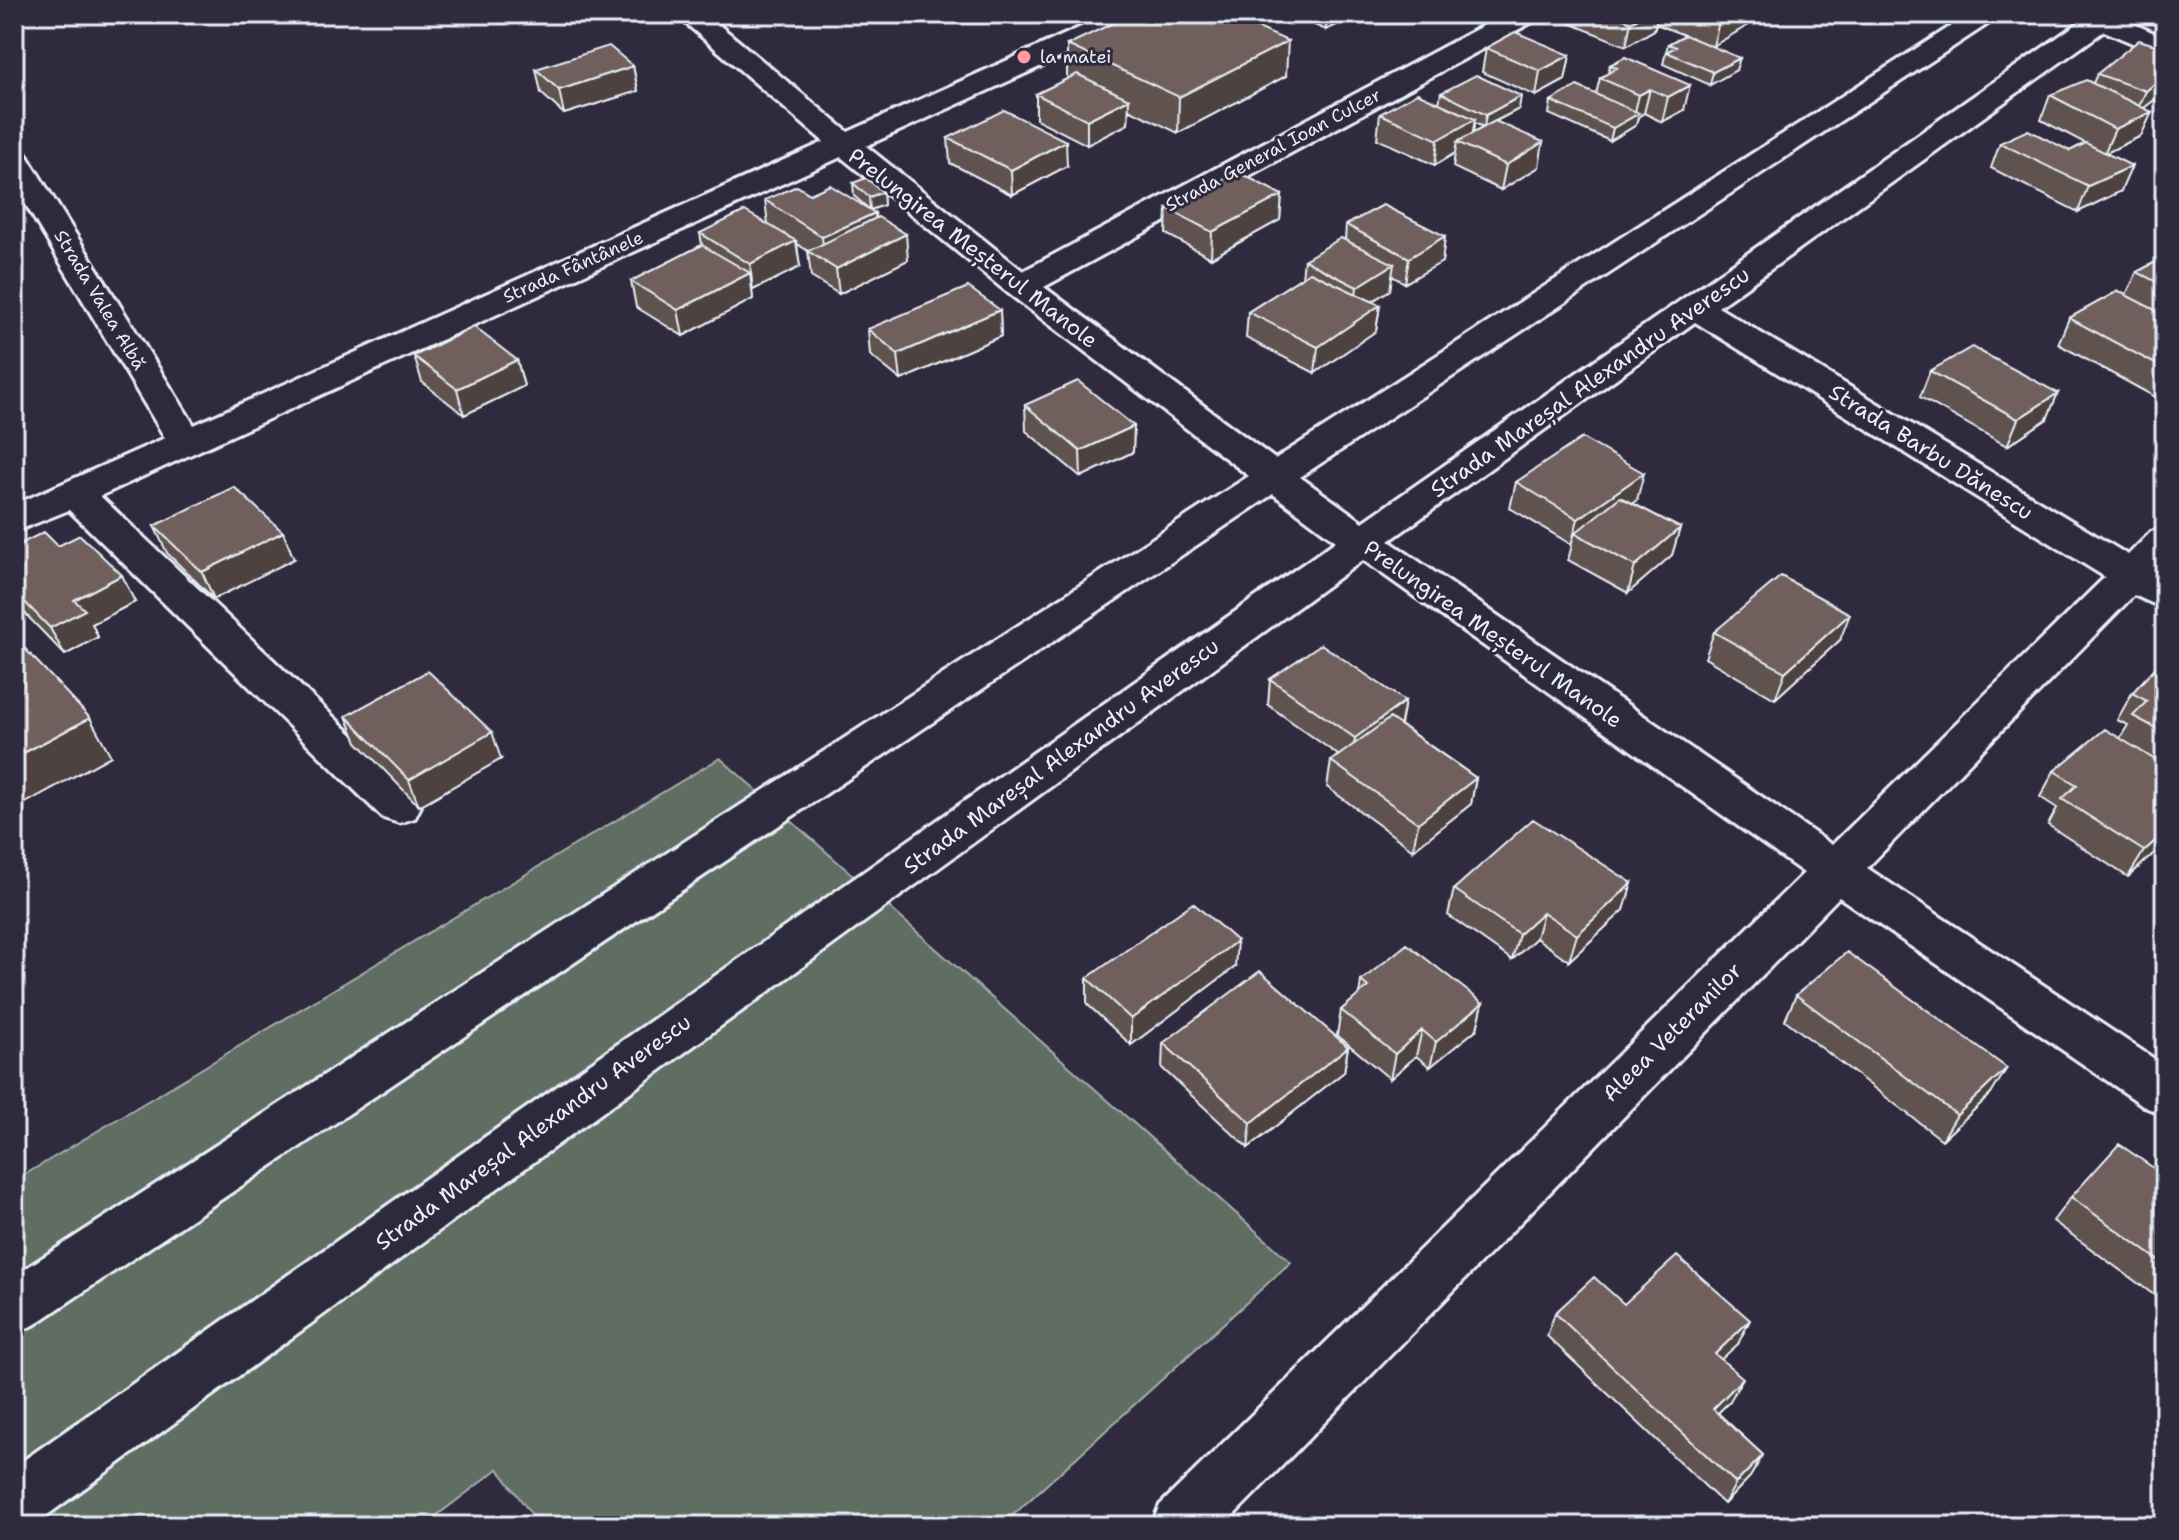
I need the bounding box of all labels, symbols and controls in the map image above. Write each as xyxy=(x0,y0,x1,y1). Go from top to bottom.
place label: la matei xyxy=(1040,45,1111,69)
marker: la matei xyxy=(1015,48,1033,66)
street label: Strada General Ioan Culcer xyxy=(1161,83,1385,217)
street label: Prelungirea Meșterul Manole xyxy=(842,141,1104,355)
street label: Strada Fântânele xyxy=(499,225,647,309)
street label: Strada Valea Albă xyxy=(49,226,151,374)
street label: Strada Mareșal Alexandru Averescu xyxy=(1424,260,1756,505)
street label: Strada Barbu Dănescu xyxy=(1824,377,2038,527)
street label: Prelungirea Meșterul Manole xyxy=(1357,533,1628,735)
street label: Strada Mareșal Alexandru Averescu xyxy=(897,631,1225,881)
street label: Aleea Veteranilor xyxy=(1596,956,1748,1108)
street label: Strada Mareșal Alexandru Averescu xyxy=(369,1007,697,1257)

